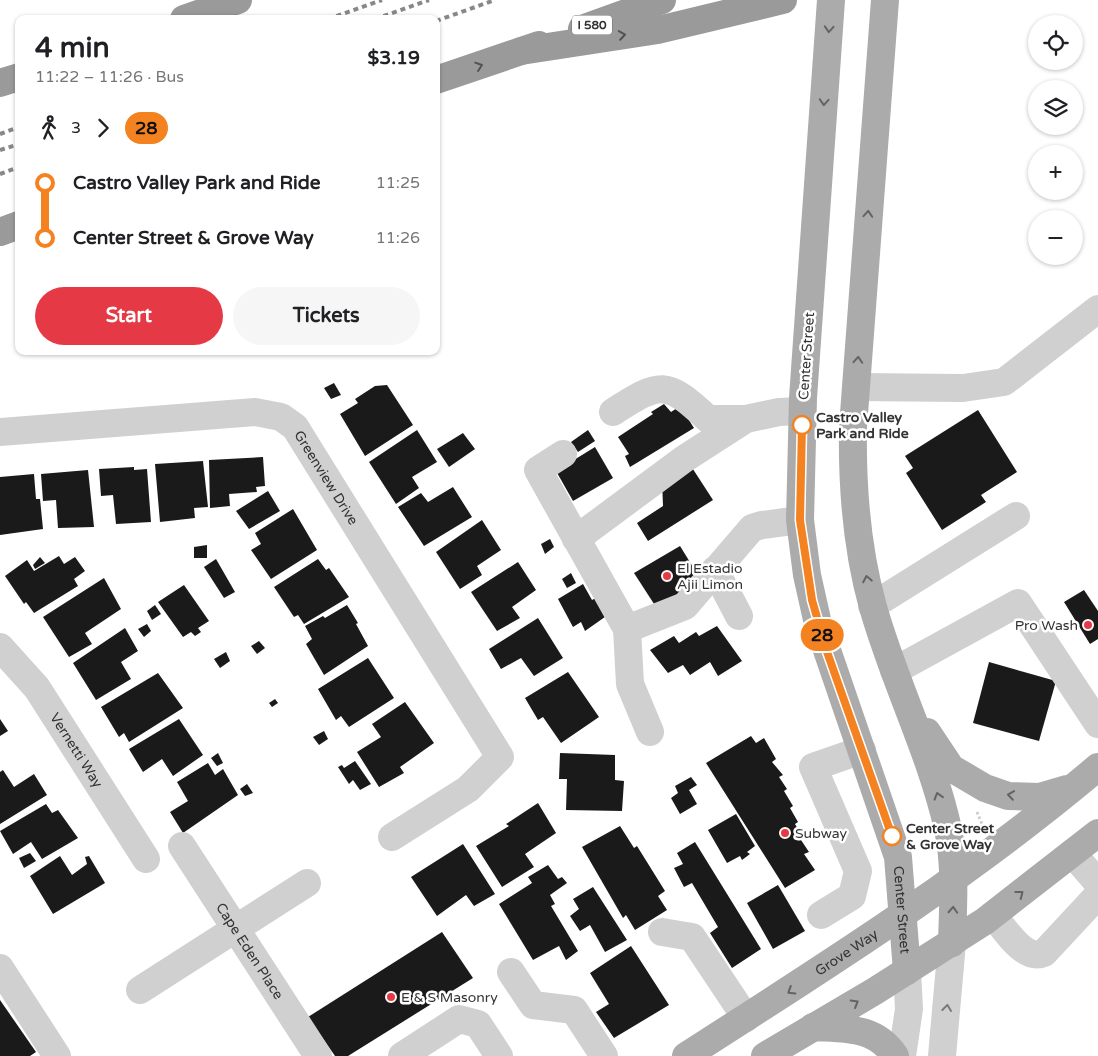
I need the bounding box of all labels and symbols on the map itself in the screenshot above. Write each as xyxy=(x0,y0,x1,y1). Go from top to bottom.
road number: I 580 xyxy=(572,16,612,34)
one-way arrow xyxy=(824,25,835,33)
one-way arrow xyxy=(617,31,626,41)
one-way arrow xyxy=(474,62,483,72)
one-way arrow xyxy=(819,98,830,106)
one-way arrow xyxy=(863,209,874,217)
street label: Center Street xyxy=(795,311,818,401)
one-way arrow xyxy=(852,356,863,364)
place label: Castro Valley Park and Ride xyxy=(816,409,909,442)
marker: Castro Valley Park and Ride xyxy=(792,415,812,435)
street label: Greenview Drive xyxy=(290,427,362,528)
place label: El Estadio Ajii Limon xyxy=(677,560,743,593)
marker: El Estadio Ajii Limon xyxy=(661,570,673,582)
one-way arrow xyxy=(862,575,872,583)
place label: Pro Wash xyxy=(1015,617,1078,634)
line badge: 28 xyxy=(800,619,844,651)
marker: Pro Wash xyxy=(1082,619,1094,631)
street label: Vernetti Way xyxy=(46,710,107,791)
one-way arrow xyxy=(1007,790,1015,801)
one-way arrow xyxy=(934,792,944,800)
place label: Center Street & Grove Way xyxy=(906,820,995,853)
place label: Subway xyxy=(795,825,848,842)
marker: Center Street & Grove Way xyxy=(882,826,902,846)
marker: Subway xyxy=(779,827,791,839)
street label: Center Street xyxy=(890,865,914,955)
one-way arrow xyxy=(1014,892,1023,900)
street label: Cape Eden Place xyxy=(212,900,287,1003)
one-way arrow xyxy=(948,906,958,914)
street label: Grove Way xyxy=(812,925,882,980)
one-way arrow xyxy=(787,984,796,994)
place label: E & S Masonry xyxy=(401,989,498,1006)
marker: E & S Masonry xyxy=(385,991,397,1003)
one-way arrow xyxy=(849,999,858,1009)
one-way arrow xyxy=(941,1003,952,1011)

